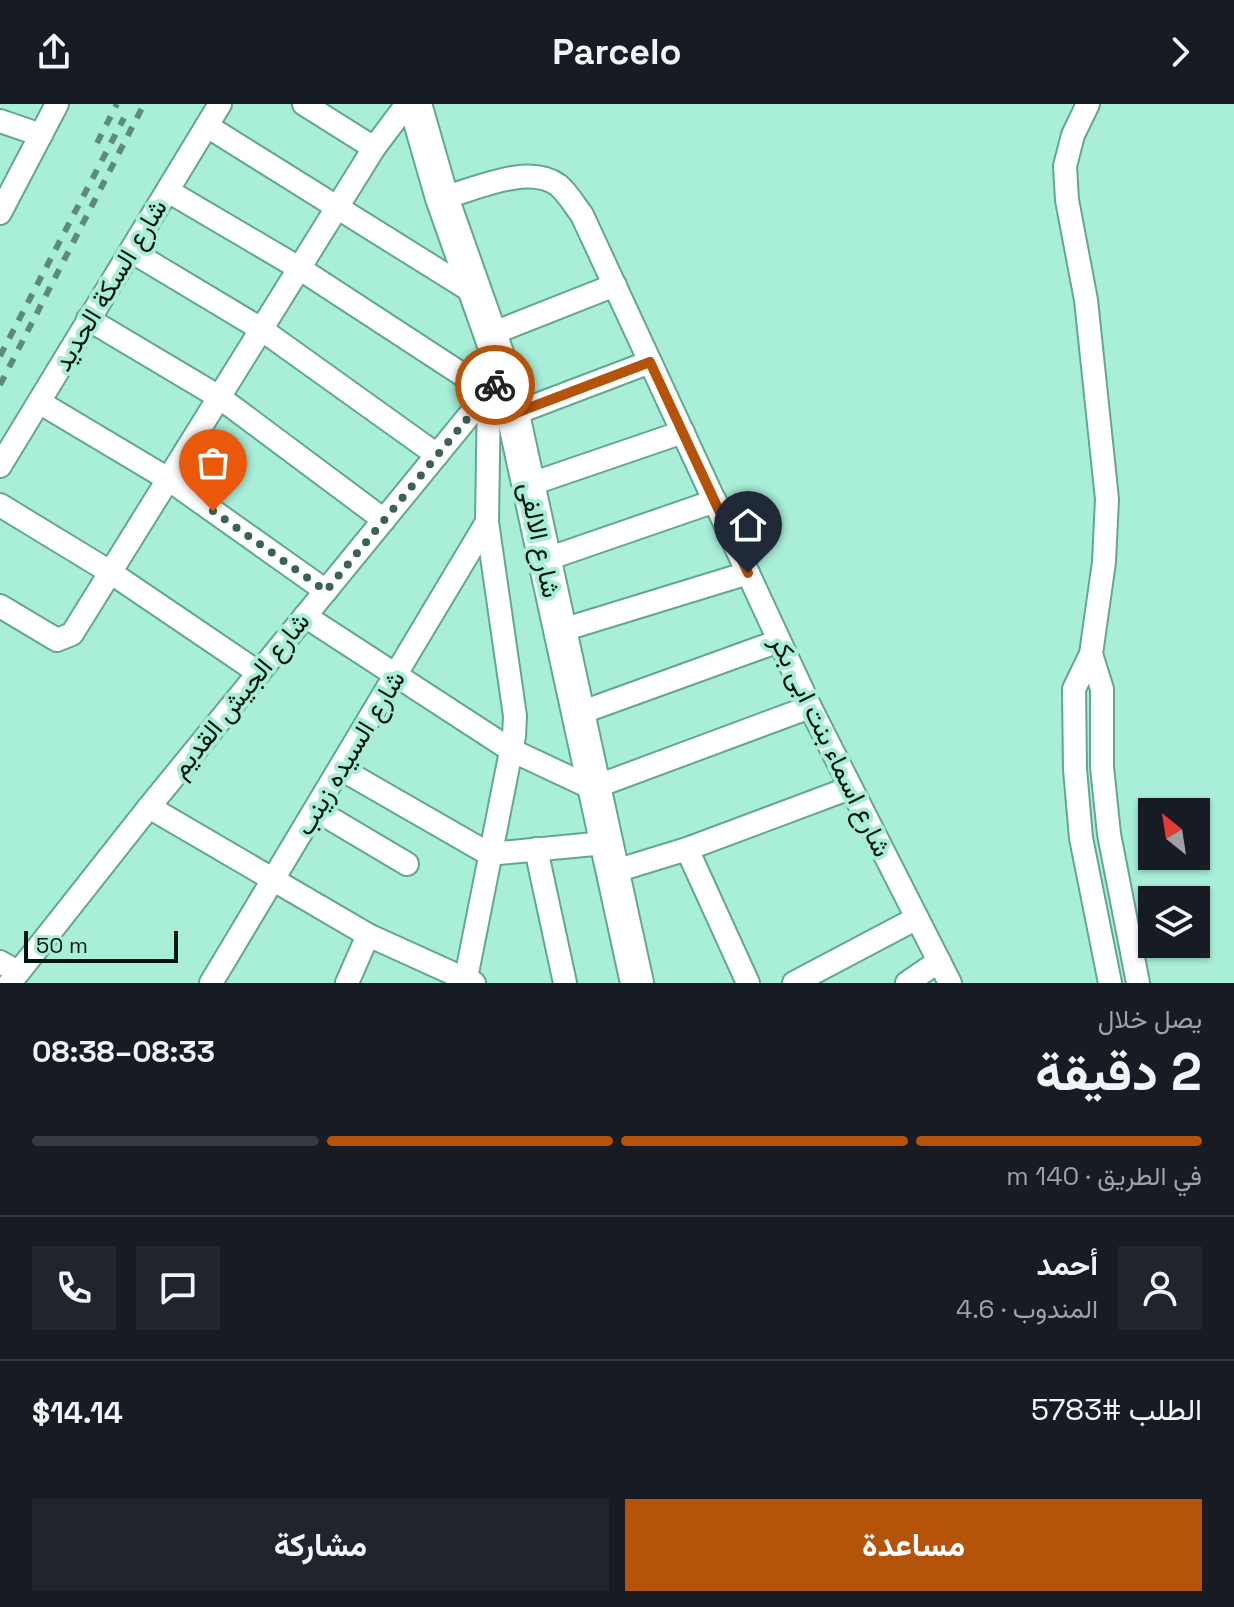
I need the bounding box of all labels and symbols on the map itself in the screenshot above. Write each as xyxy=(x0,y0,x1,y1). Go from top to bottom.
street label: شارع السكة الحديد xyxy=(45,193,176,378)
courier xyxy=(455,345,535,425)
pin xyxy=(179,429,247,511)
street label: شارع الالفى xyxy=(510,479,569,601)
pin xyxy=(714,491,782,573)
street label: شارع الجيش القديم xyxy=(163,605,318,785)
street label: شارع اسماء بنت ابى بكر xyxy=(761,629,899,863)
street label: شارع السيده زينب xyxy=(287,664,413,842)
north arrow xyxy=(1138,798,1210,870)
scale bar xyxy=(24,927,178,963)

